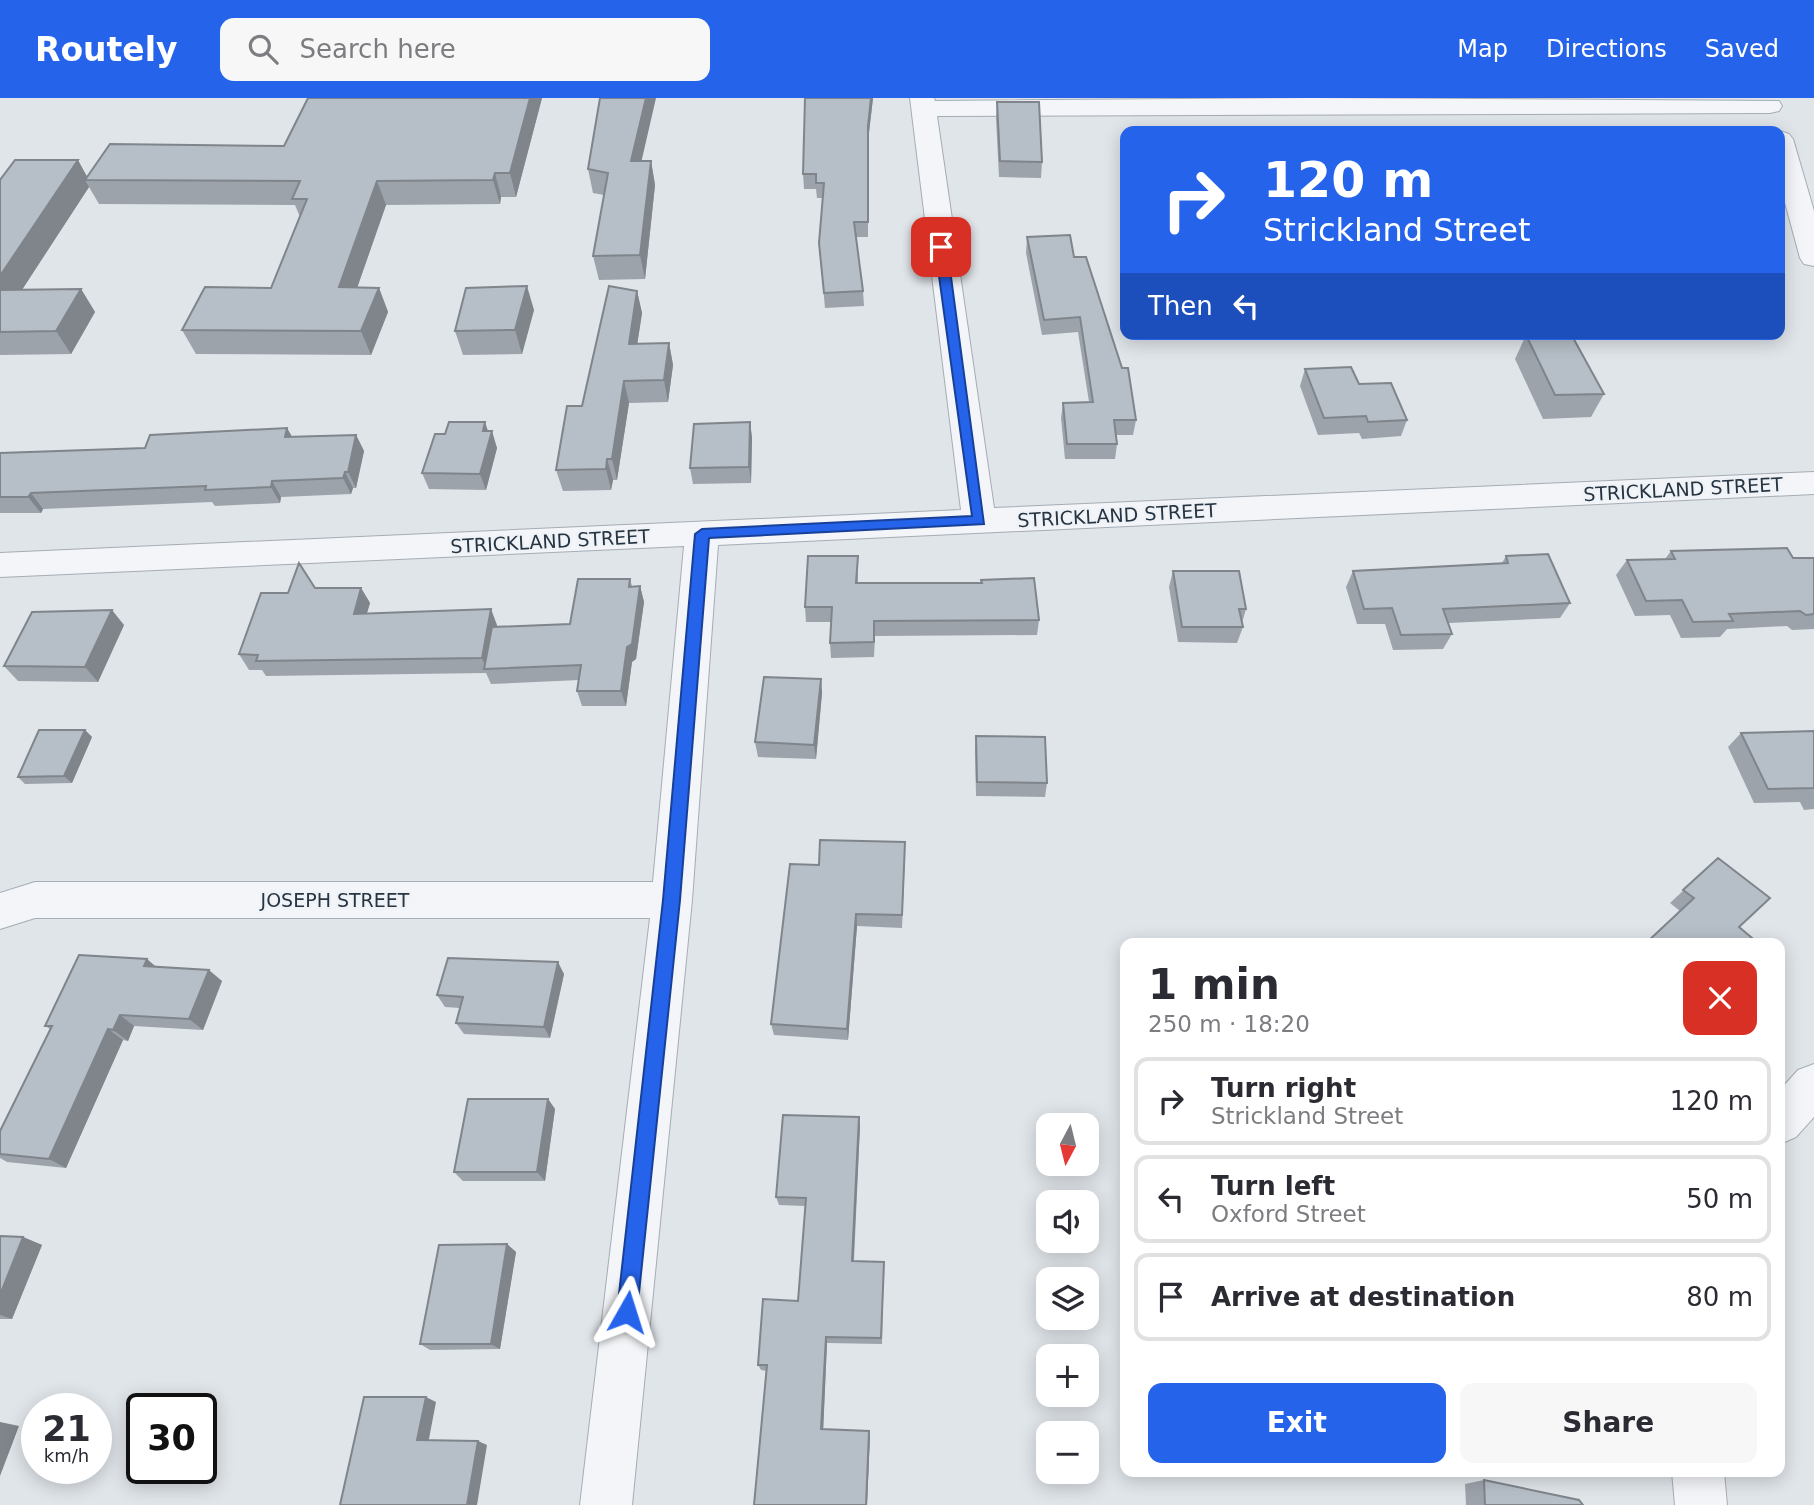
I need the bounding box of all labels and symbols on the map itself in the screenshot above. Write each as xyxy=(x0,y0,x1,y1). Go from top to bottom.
pin xyxy=(911,217,971,277)
street label: STRICKLAND STREET xyxy=(1583,473,1784,505)
street label: STRICKLAND STREET xyxy=(1017,499,1218,531)
street label: STRICKLAND STREET xyxy=(450,525,651,557)
street label: JOSEPH STREET xyxy=(260,889,410,911)
north arrow xyxy=(1036,1113,1099,1176)
position arrow xyxy=(590,1275,664,1349)
speed limit sign: 30 xyxy=(126,1393,217,1484)

